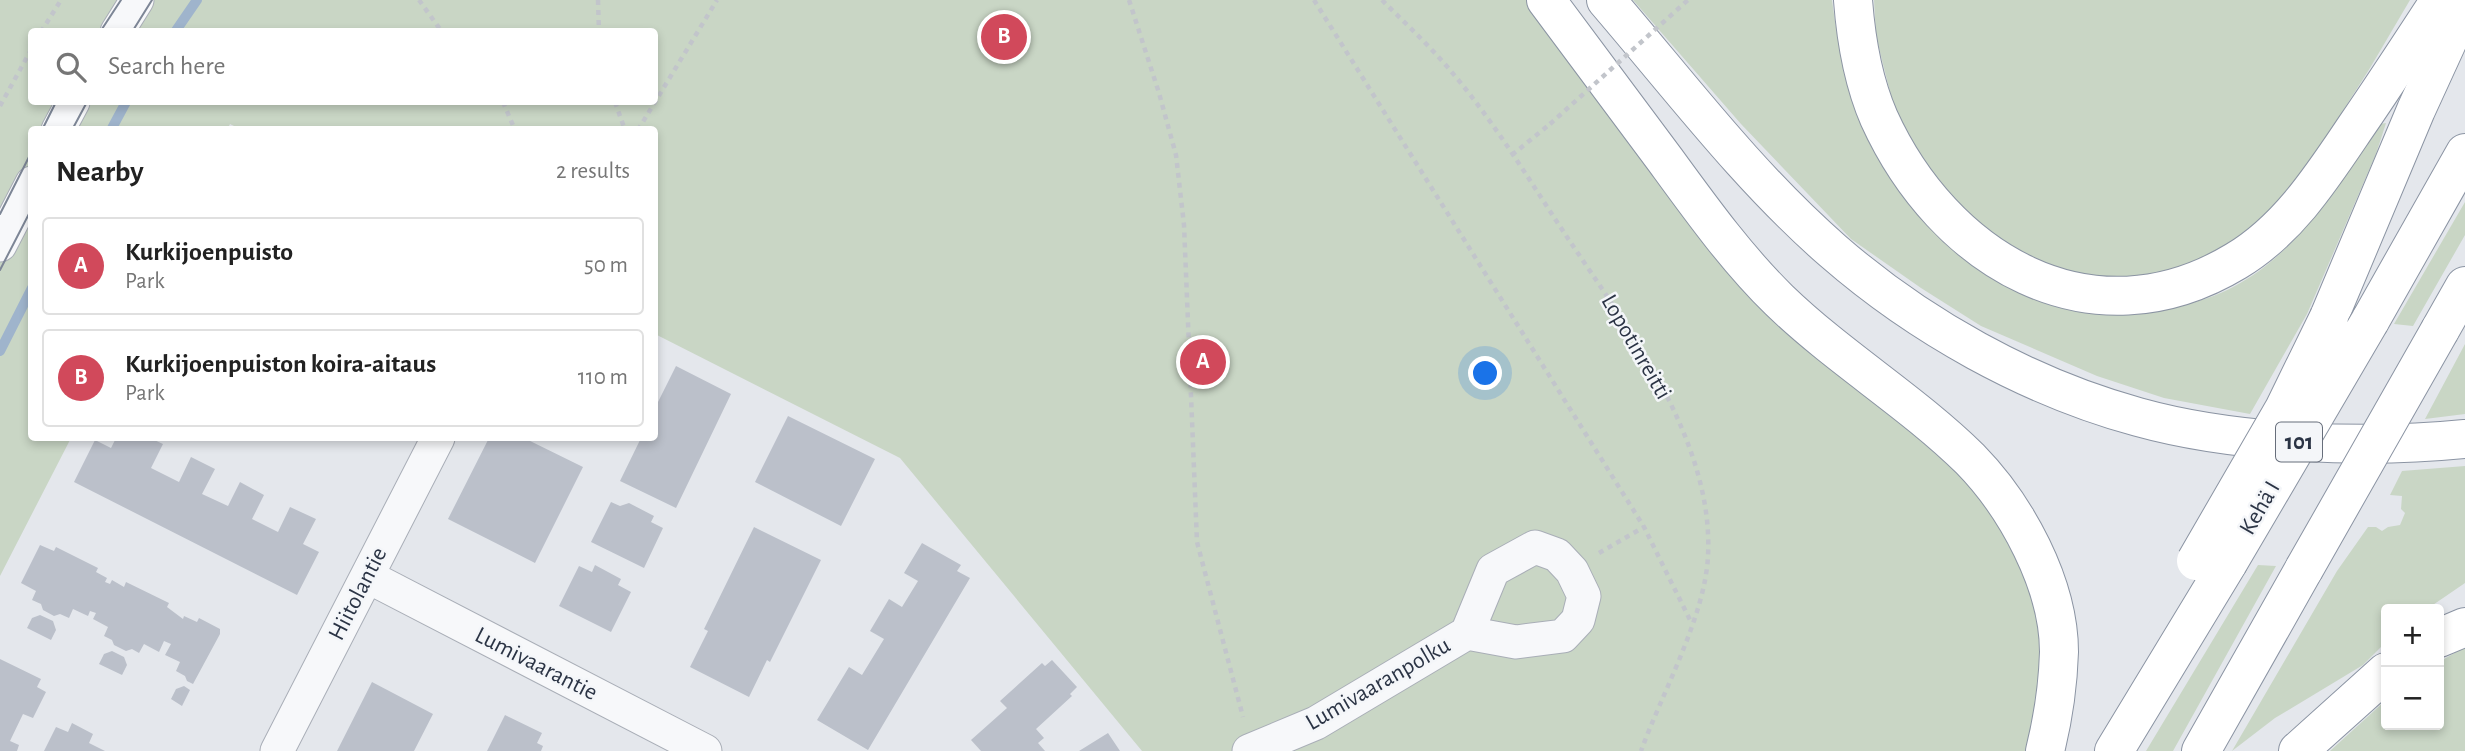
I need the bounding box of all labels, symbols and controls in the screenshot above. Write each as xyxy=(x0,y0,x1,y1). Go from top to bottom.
pin: B xyxy=(981,11,1027,63)
search box xyxy=(28,28,658,105)
icon: search xyxy=(52,48,90,86)
text: Search here xyxy=(108,53,226,79)
text: Nearby xyxy=(56,157,144,187)
text: 2 results xyxy=(556,160,630,183)
text: Kurkijoenpuisto xyxy=(125,239,293,265)
text: A xyxy=(74,254,88,277)
text: 50 m xyxy=(584,254,628,277)
text: Park xyxy=(125,270,165,293)
street label: Lopotinreitti xyxy=(1596,290,1676,404)
pin: A xyxy=(1180,336,1226,388)
text: Kurkijoenpuiston koira-aitaus xyxy=(125,351,436,377)
your location xyxy=(1468,356,1502,390)
text: B xyxy=(74,366,88,389)
text: 110 m xyxy=(578,366,628,389)
text: Park xyxy=(125,382,165,405)
road number: 101 xyxy=(2276,422,2322,462)
street label: Kehä I xyxy=(2235,477,2285,539)
street label: Hiitolantie xyxy=(324,544,392,644)
map controls xyxy=(2381,604,2444,730)
button: + xyxy=(2381,604,2444,667)
street label: Lumivaarantie xyxy=(471,623,601,705)
street label: Lumivaaranpolku xyxy=(1302,633,1454,735)
button: − xyxy=(2381,667,2444,730)

